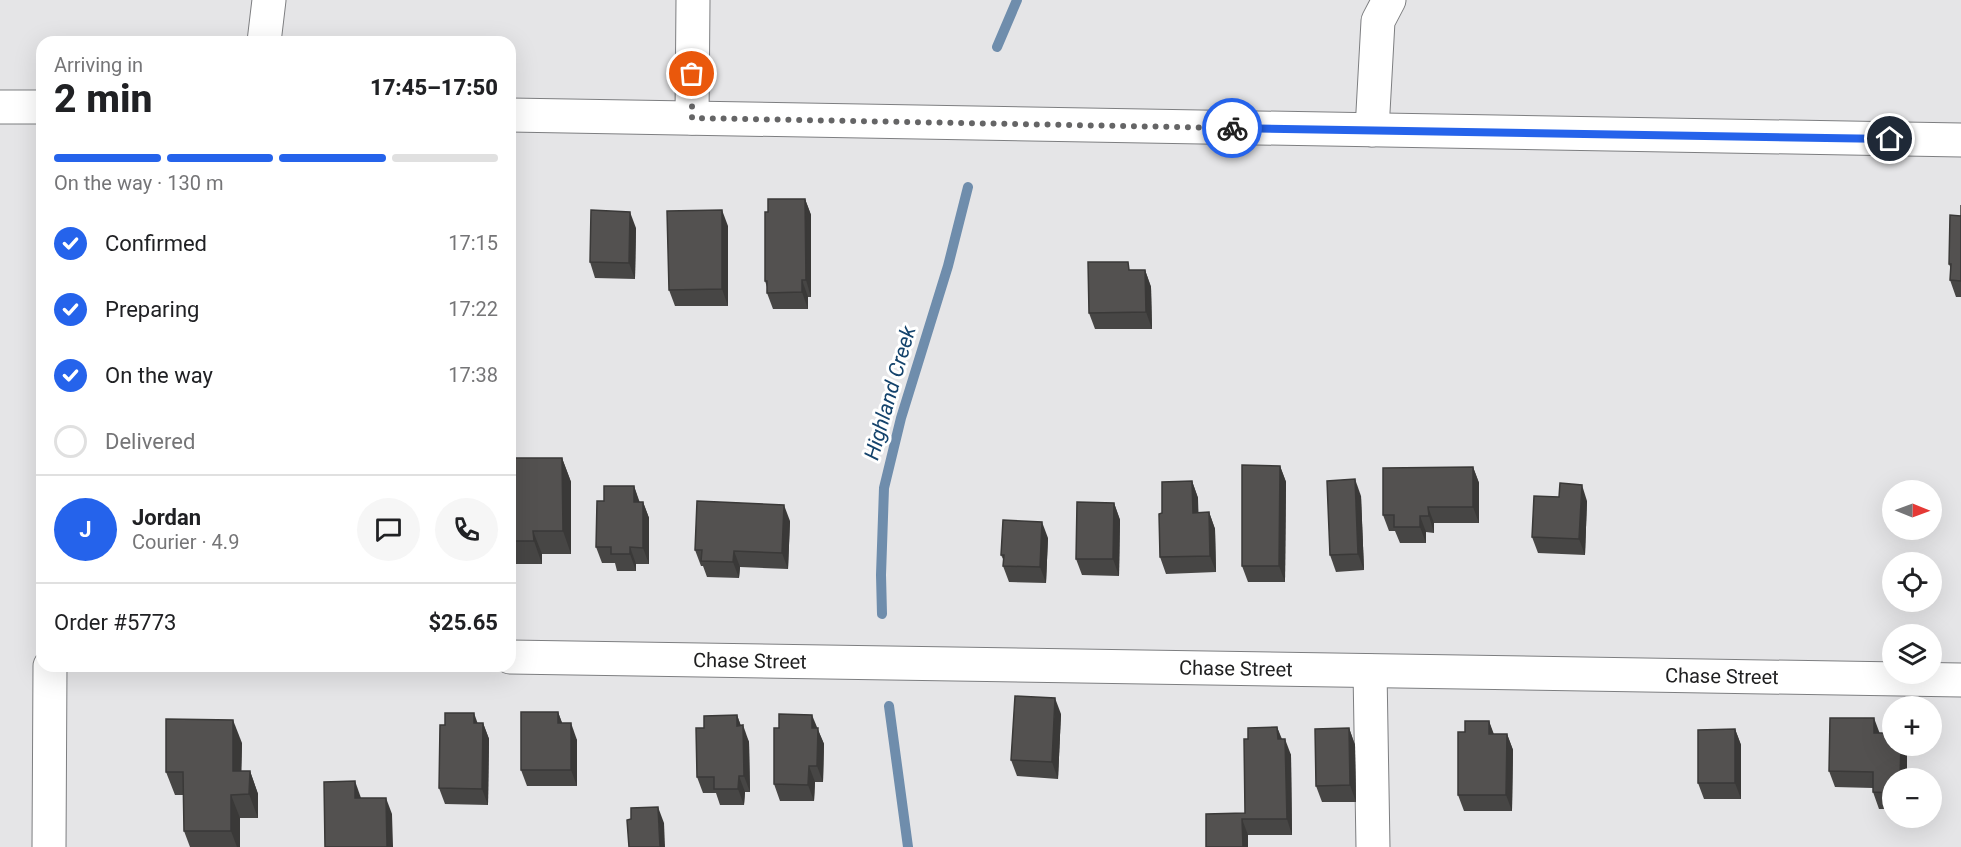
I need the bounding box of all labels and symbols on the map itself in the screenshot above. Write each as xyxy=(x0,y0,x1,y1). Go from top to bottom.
pin xyxy=(666,48,717,99)
courier xyxy=(1202,98,1262,158)
pin xyxy=(1864,113,1915,164)
water label: Highland Creek xyxy=(859,323,921,463)
north arrow xyxy=(1882,480,1942,540)
street label: Chase Street xyxy=(693,648,807,674)
street label: Chase Street xyxy=(1179,656,1293,681)
street label: Chase Street xyxy=(1665,663,1779,689)

